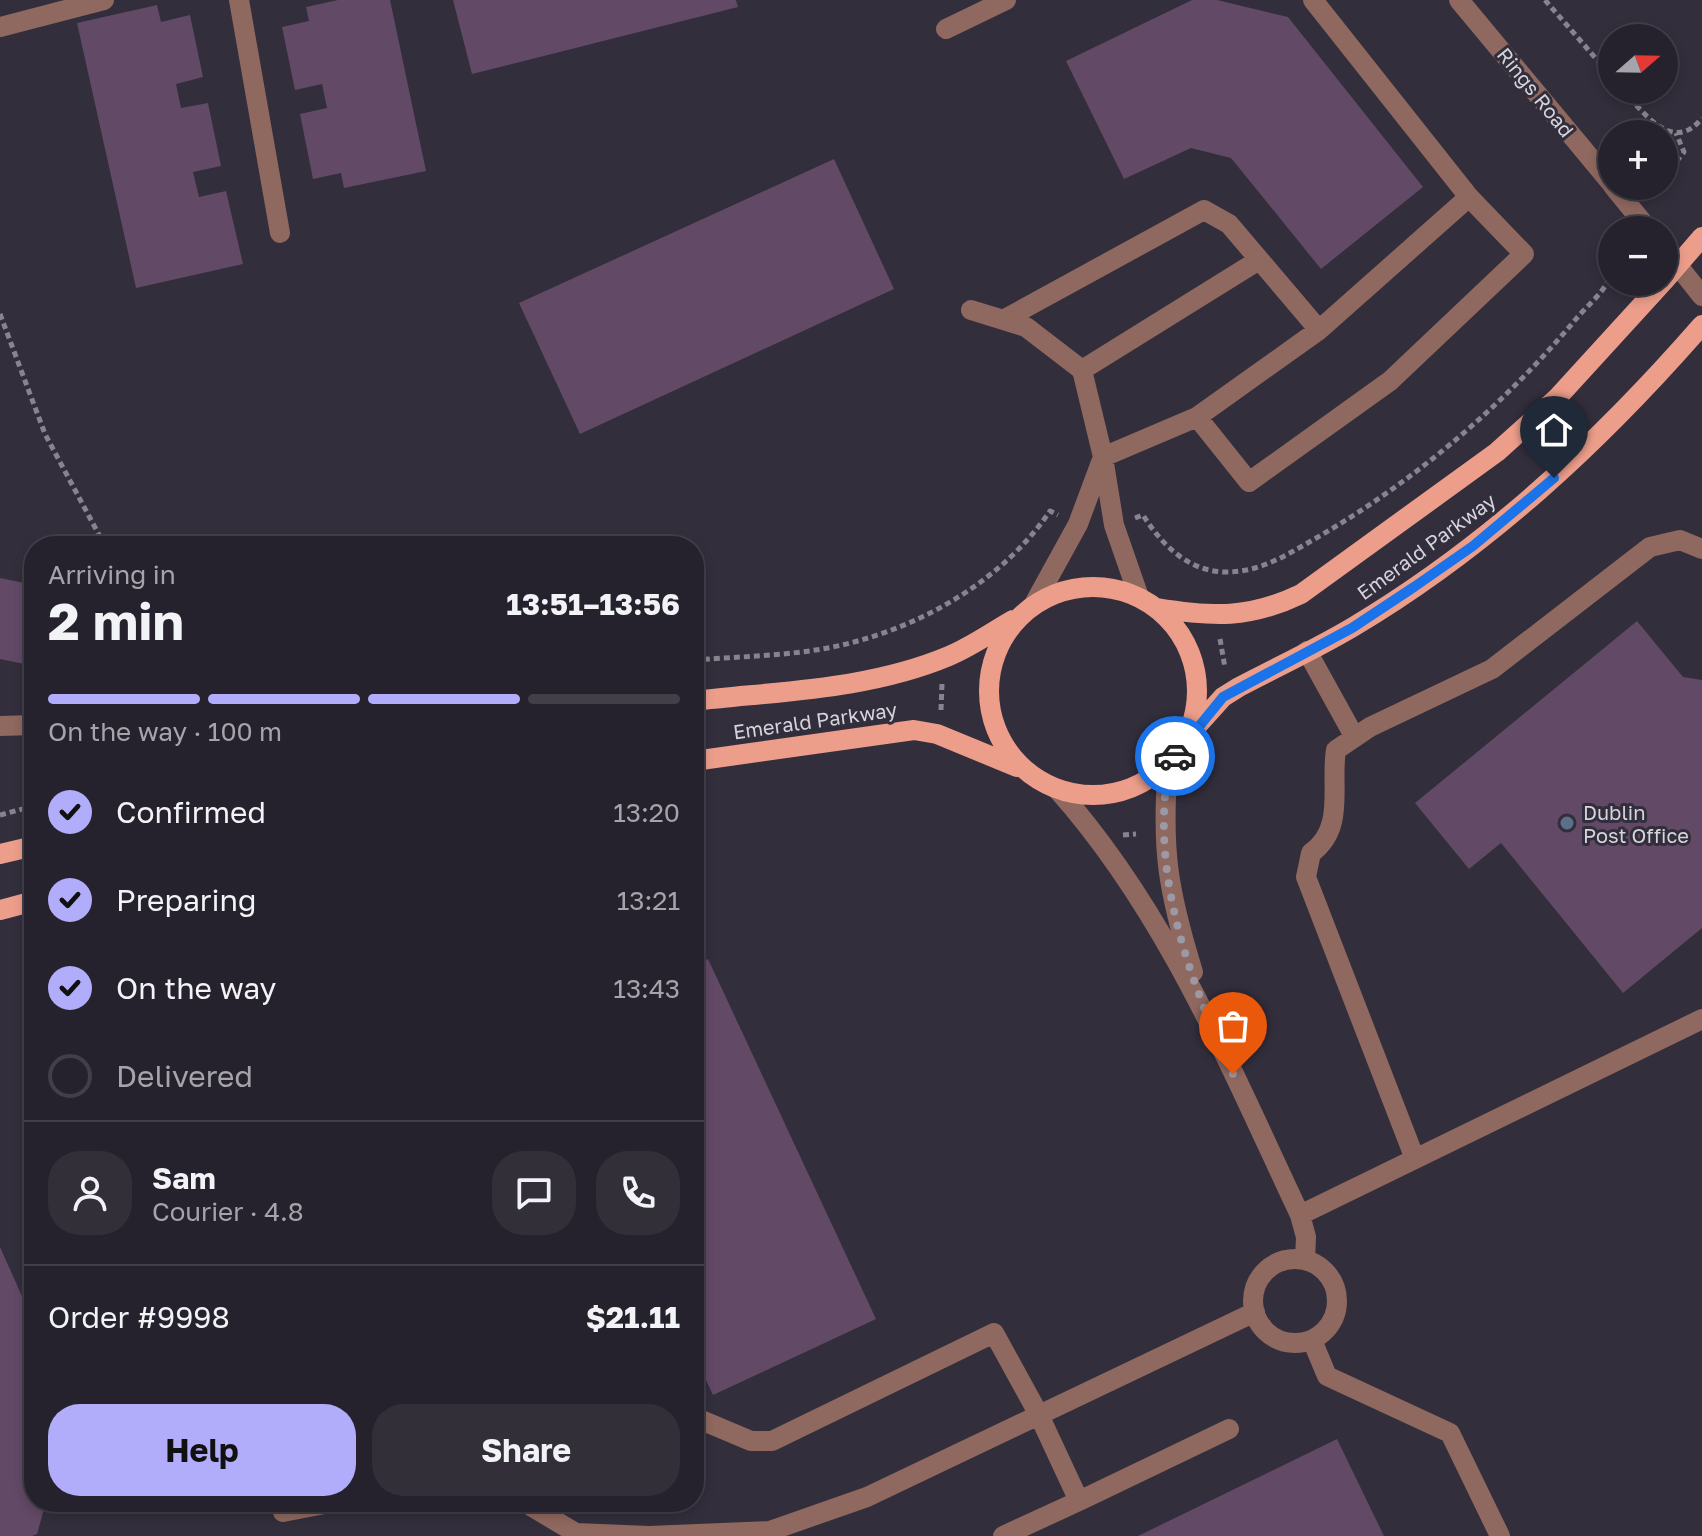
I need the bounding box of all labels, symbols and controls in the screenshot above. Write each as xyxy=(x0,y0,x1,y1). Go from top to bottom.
north arrow xyxy=(1598,24,1678,104)
map controls xyxy=(1598,24,1678,296)
street label: Rings Road xyxy=(1493,42,1579,142)
button: + xyxy=(1598,120,1678,200)
button: − xyxy=(1598,216,1678,296)
pin xyxy=(1520,396,1588,478)
icon: home xyxy=(1532,408,1576,452)
street label: Emerald Parkway xyxy=(1352,488,1500,604)
text: Arriving in xyxy=(48,559,176,590)
text: 13:51–13:56 xyxy=(506,586,680,622)
text: 2 min xyxy=(48,589,184,651)
street label: Emerald Parkway xyxy=(731,697,899,743)
text: On the way · 100 m xyxy=(48,716,282,747)
courier xyxy=(1135,716,1215,796)
icon: car xyxy=(1153,734,1197,778)
icon: check xyxy=(48,790,92,834)
text: Confirmed xyxy=(116,794,266,830)
text: 13:20 xyxy=(613,797,680,828)
place label: Dublin Post Office xyxy=(1583,800,1689,847)
marker: Dublin Post Office xyxy=(1558,814,1576,832)
icon: check xyxy=(48,878,92,922)
text: Preparing xyxy=(116,882,257,918)
text: 13:21 xyxy=(617,885,680,916)
icon: check xyxy=(48,966,92,1010)
text: On the way xyxy=(116,970,276,1006)
text: 13:43 xyxy=(613,973,680,1004)
pin xyxy=(1199,992,1267,1074)
icon: bag xyxy=(1211,1004,1255,1048)
text: Delivered xyxy=(116,1058,253,1094)
button: person xyxy=(48,1151,132,1235)
button: chat xyxy=(492,1151,576,1235)
button: phone xyxy=(596,1151,680,1235)
text: Sam xyxy=(152,1160,216,1196)
text: Courier · 4.8 xyxy=(152,1196,304,1227)
text: Order #9998 xyxy=(48,1299,230,1335)
text: $21.11 xyxy=(586,1299,680,1335)
button: Help xyxy=(48,1404,356,1496)
button: Share xyxy=(372,1404,680,1496)

